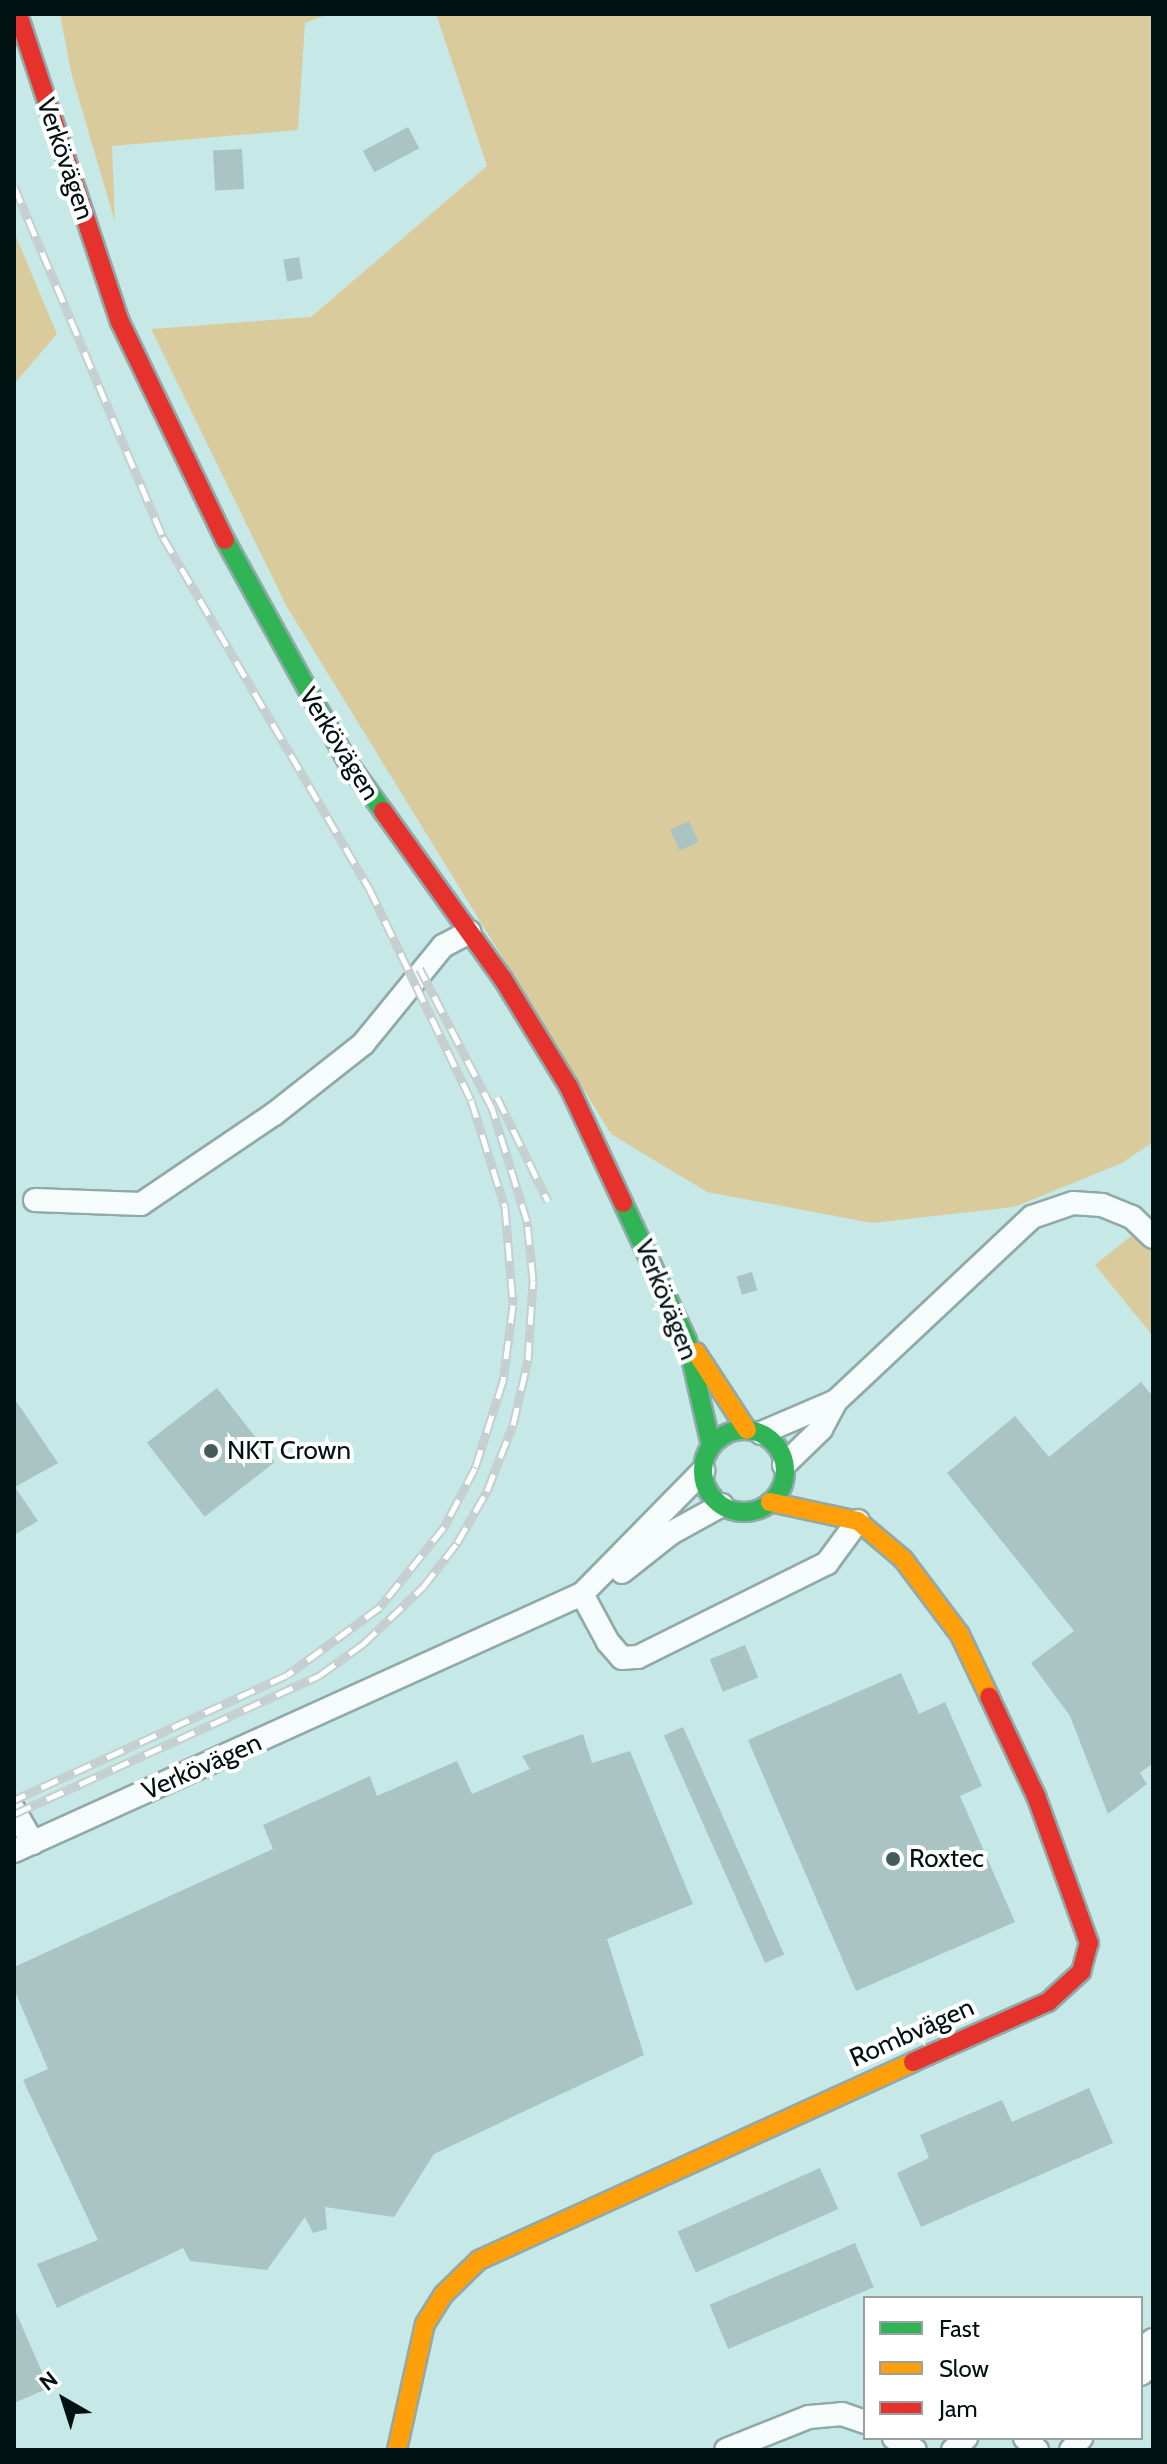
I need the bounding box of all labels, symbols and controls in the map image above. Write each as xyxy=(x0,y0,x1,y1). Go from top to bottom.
street label: Verkövägen xyxy=(30,94,100,224)
street label: Verkövägen xyxy=(292,682,386,806)
street label: Verkövägen xyxy=(628,1235,704,1365)
place label: NKT Crown xyxy=(227,1435,351,1467)
marker: NKT Crown xyxy=(202,1442,220,1460)
street label: Verkövägen xyxy=(138,1727,266,1807)
place label: Roxtec xyxy=(909,1843,984,1875)
marker: Roxtec xyxy=(884,1850,902,1868)
street label: Rombvägen xyxy=(845,1992,979,2074)
legend xyxy=(863,2296,1143,2440)
text: Fast xyxy=(939,2314,980,2343)
text: Slow xyxy=(939,2354,989,2383)
north arrow xyxy=(24,2360,104,2440)
text: N xyxy=(34,2366,63,2396)
text: Jam xyxy=(939,2394,977,2423)

